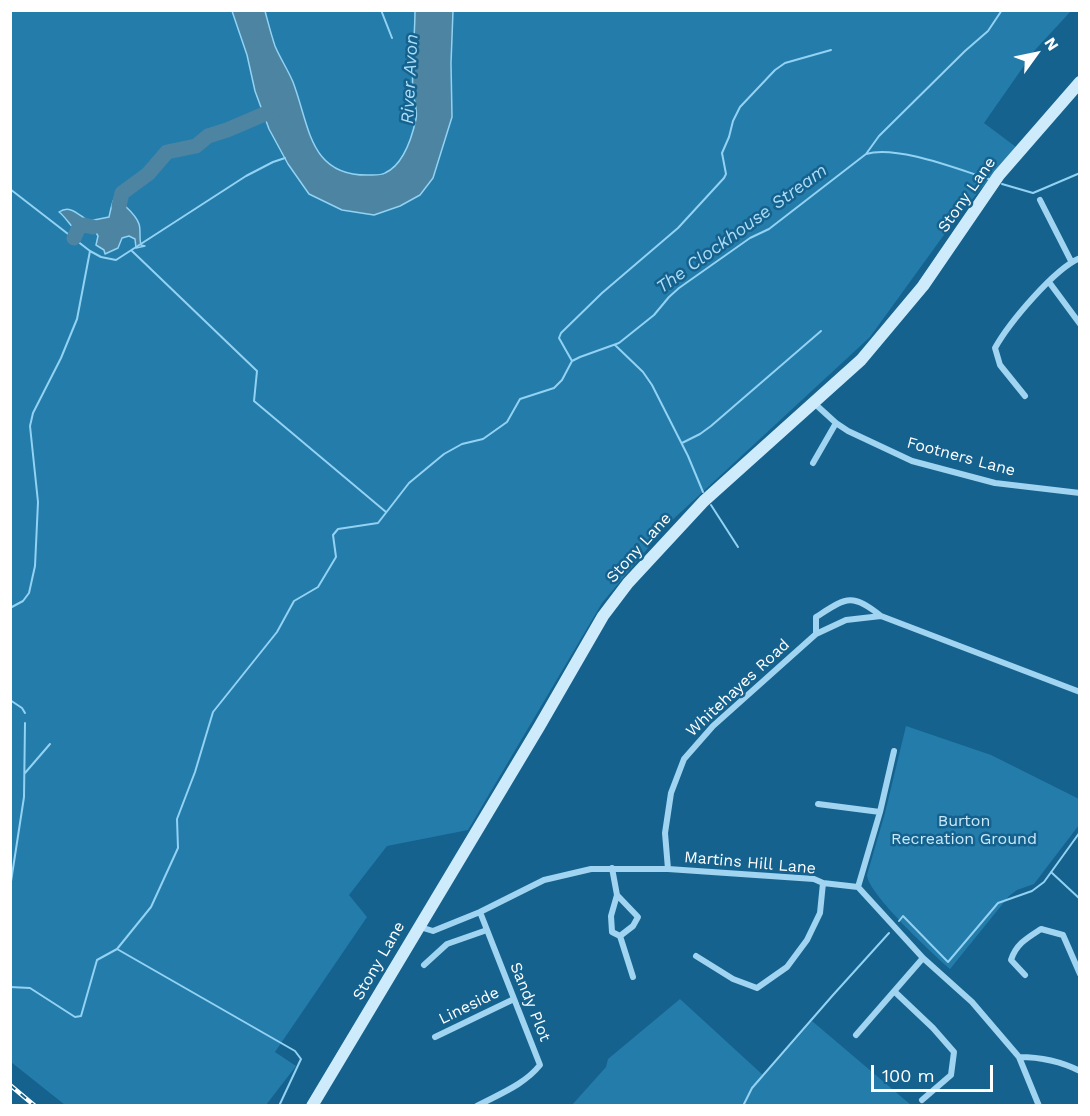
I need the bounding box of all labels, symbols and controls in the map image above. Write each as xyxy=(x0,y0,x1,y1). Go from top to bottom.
north arrow xyxy=(1006,24,1066,84)
water label: River Avon xyxy=(397,33,423,125)
text: N xyxy=(1040,34,1063,54)
street label: Stony Lane xyxy=(934,154,1000,236)
water label: The Clockhouse Stream xyxy=(652,160,832,298)
street label: Footners Lane xyxy=(905,433,1017,481)
street label: Stony Lane xyxy=(603,509,675,587)
street label: Whitehayes Road xyxy=(682,635,794,741)
park label: Burton Recreation Ground xyxy=(891,811,1037,849)
street label: Martins Hill Lane xyxy=(683,848,817,878)
street label: Stony Lane xyxy=(349,918,409,1004)
street label: Sandy Plot xyxy=(505,960,555,1044)
street label: Lineside xyxy=(436,983,502,1029)
scale bar xyxy=(874,1053,996,1091)
text: 100 m xyxy=(882,1065,935,1086)

